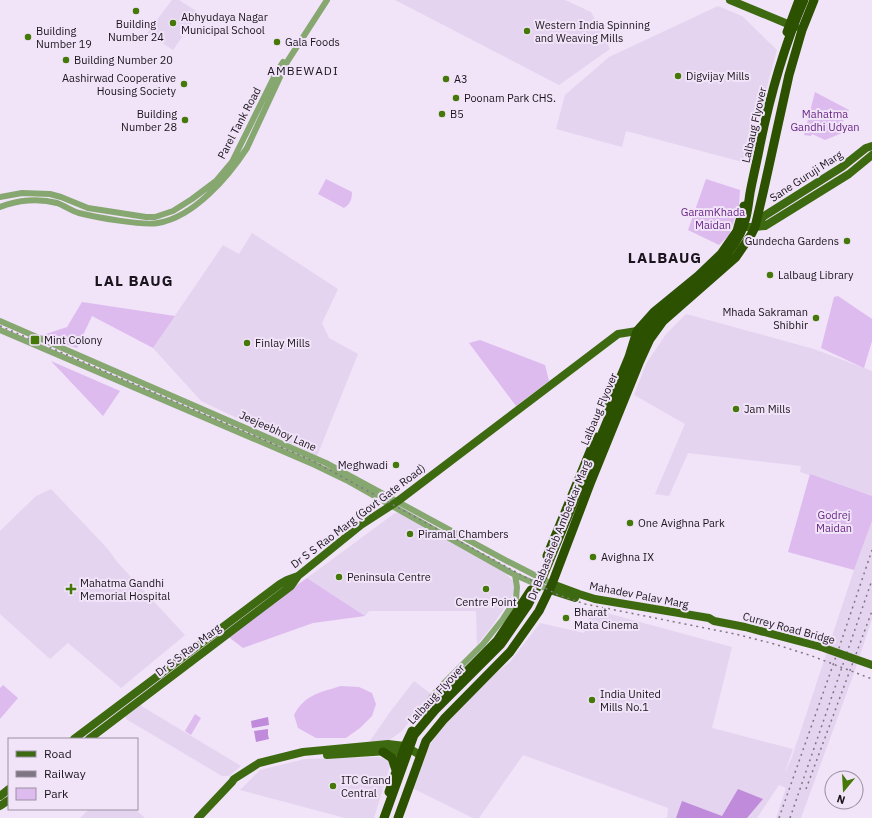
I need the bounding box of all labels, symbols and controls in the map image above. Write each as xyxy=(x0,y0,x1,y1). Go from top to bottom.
marker: Building Number 24 xyxy=(131,6,141,16)
place label: Abhyudaya Nagar Municipal School xyxy=(181,10,268,37)
place label: Building Number 24 xyxy=(108,17,164,44)
marker: Abhyudaya Nagar Municipal School xyxy=(168,18,178,28)
place label: Western India Spinning and Weaving Mills xyxy=(535,18,650,45)
place label: Building Number 19 xyxy=(36,24,92,51)
marker: Western India Spinning and Weaving Mills xyxy=(522,26,532,36)
marker: Building Number 19 xyxy=(23,32,33,42)
place label: Gala Foods xyxy=(285,35,340,49)
marker: Gala Foods xyxy=(272,37,282,47)
place label: Building Number 20 xyxy=(74,53,173,67)
marker: Building Number 20 xyxy=(61,55,71,65)
district label: AMBEWADI xyxy=(267,63,339,78)
place label: Digvijay Mills xyxy=(686,69,750,83)
place label: Aashirwad Cooperative Housing Society xyxy=(62,71,177,98)
marker: Digvijay Mills xyxy=(673,71,683,81)
place label: A3 xyxy=(454,72,468,86)
marker: A3 xyxy=(441,74,451,84)
marker: Aashirwad Cooperative Housing Society xyxy=(179,79,189,89)
street label: Parel Tank Road xyxy=(214,85,264,161)
street label: Lalbaug Flyover xyxy=(738,86,770,164)
place label: Poonam Park CHS. xyxy=(464,91,556,105)
marker: Poonam Park CHS. xyxy=(451,93,461,103)
place label: Building Number 28 xyxy=(121,107,177,134)
place label: B5 xyxy=(450,107,464,121)
park label: Mahatma Gandhi Udyan xyxy=(790,107,860,134)
marker: B5 xyxy=(437,109,447,119)
marker: Building Number 28 xyxy=(180,115,190,125)
street label: Sane Guruji Marg xyxy=(767,147,845,205)
park label: GaramKhada Maidan xyxy=(681,205,745,232)
place label: Gundecha Gardens xyxy=(745,234,839,248)
marker: Gundecha Gardens xyxy=(842,236,852,246)
district label: LALBAUG xyxy=(628,248,702,267)
place label: Lalbaug Library xyxy=(778,268,854,282)
marker: Lalbaug Library xyxy=(765,270,775,280)
district label: LAL BAUG xyxy=(95,271,173,290)
place label: Mhada Sakraman Shibhir xyxy=(722,305,808,332)
marker: Mhada Sakraman Shibhir xyxy=(811,313,821,323)
place label: Mint Colony xyxy=(44,333,103,347)
marker: Mint Colony xyxy=(29,334,41,346)
place label: Finlay Mills xyxy=(255,336,310,350)
marker: Finlay Mills xyxy=(242,338,252,348)
street label: Lalbaug Flyover xyxy=(577,371,621,447)
place label: Jam Mills xyxy=(744,402,791,416)
marker: Jam Mills xyxy=(731,404,741,414)
street label: Jeejeebhoy Lane xyxy=(237,408,319,454)
place label: Meghwadi xyxy=(338,458,388,472)
street label: Dr Babasaheb Ambedkar Marg xyxy=(524,458,594,602)
marker: Meghwadi xyxy=(391,460,401,470)
street label: Dr S S Rao Marg (Govt Gate Road) xyxy=(288,461,428,571)
park label: Godrej Maidan xyxy=(816,508,852,535)
place label: One Avighna Park xyxy=(638,516,725,530)
marker: One Avighna Park xyxy=(625,518,635,528)
place label: Piramal Chambers xyxy=(418,527,509,541)
marker: Piramal Chambers xyxy=(405,529,415,539)
place label: Avighna IX xyxy=(601,550,654,564)
marker: Avighna IX xyxy=(588,552,598,562)
place label: Peninsula Centre xyxy=(347,570,431,584)
marker: Peninsula Centre xyxy=(334,572,344,582)
place label: Mahatma Gandhi Memorial Hospital xyxy=(80,576,170,603)
street label: Mahadev Palav Marg xyxy=(588,579,690,612)
marker: Mahatma Gandhi Memorial Hospital xyxy=(65,583,77,595)
marker: Centre Point xyxy=(481,584,491,594)
place label: Centre Point xyxy=(455,595,517,609)
place label: Bharat Mata Cinema xyxy=(574,605,639,632)
street label: Currey Road Bridge xyxy=(741,609,837,647)
marker: Bharat Mata Cinema xyxy=(561,613,571,623)
street label: Dr S S Rao Marg xyxy=(153,621,223,679)
street label: Lalbaug Flyover xyxy=(405,661,467,727)
place label: India United Mills No.1 xyxy=(600,687,661,714)
marker: India United Mills No.1 xyxy=(587,695,597,705)
legend xyxy=(8,738,138,810)
text: Road xyxy=(44,746,72,761)
text: Railway xyxy=(44,766,86,781)
north arrow xyxy=(824,770,864,810)
place label: ITC Grand Central xyxy=(341,773,391,800)
marker: ITC Grand Central xyxy=(328,781,338,791)
text: Park xyxy=(44,786,69,801)
text: N xyxy=(835,792,847,807)

